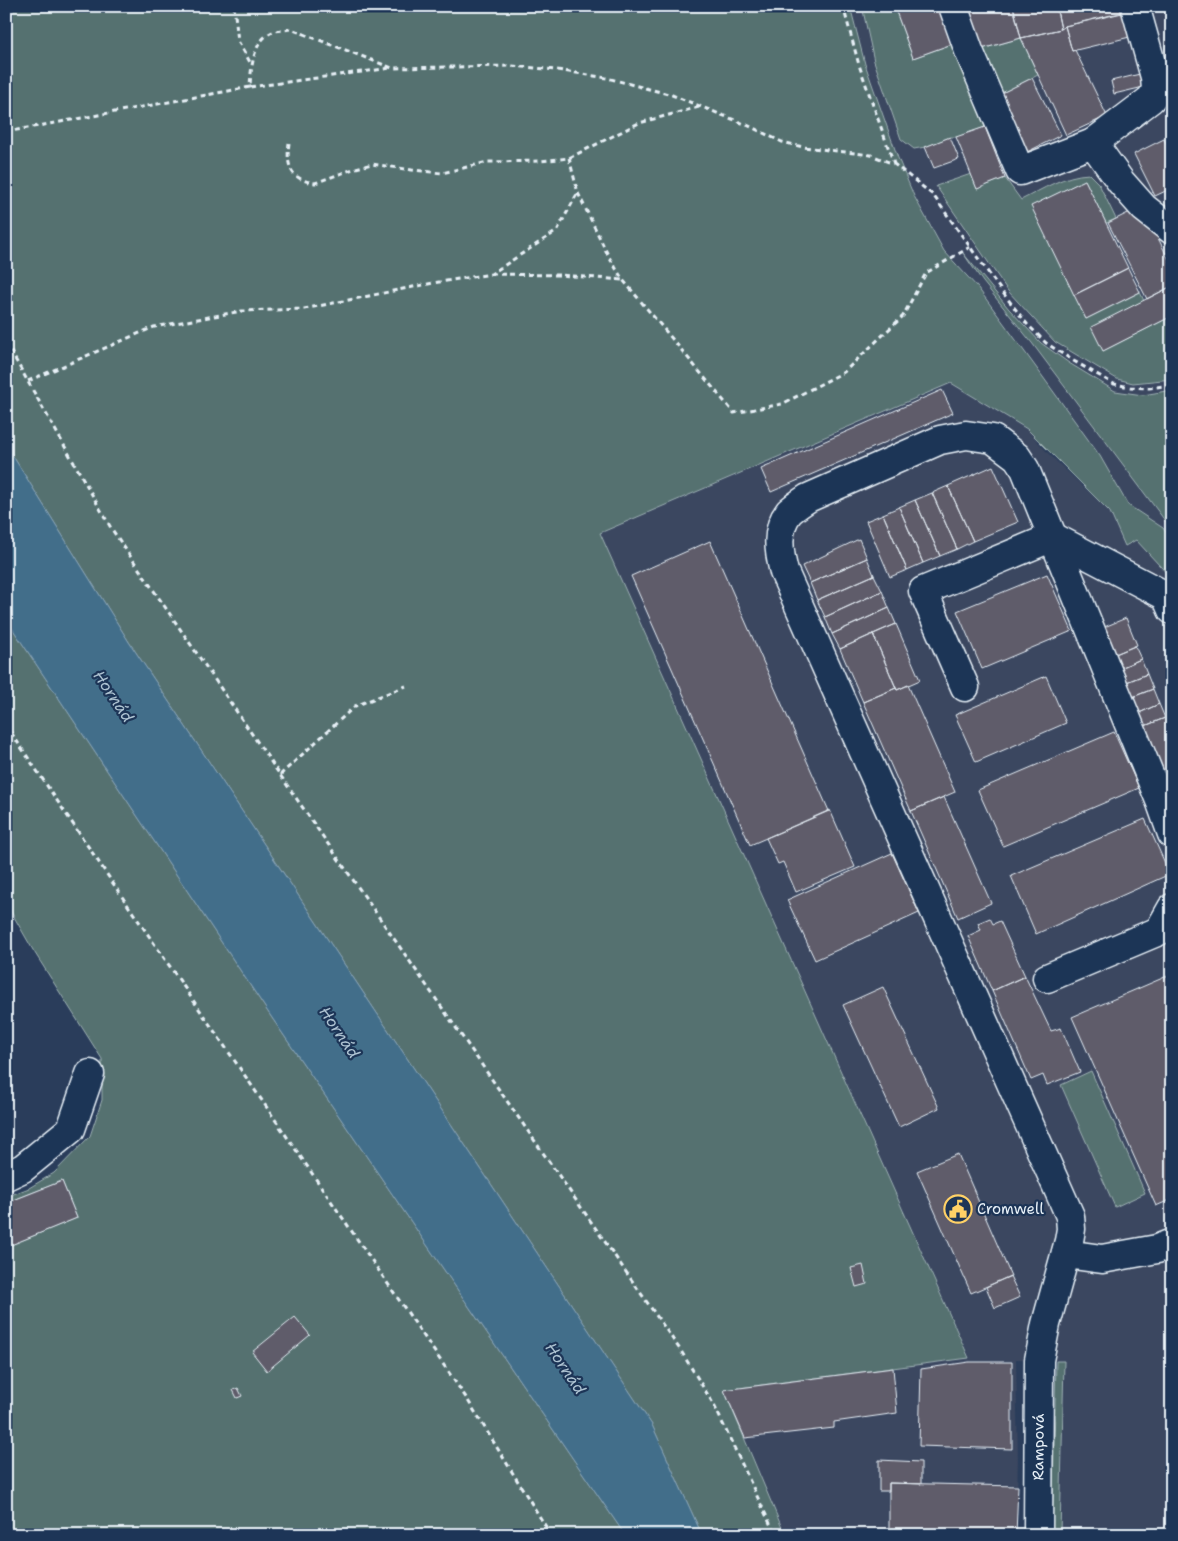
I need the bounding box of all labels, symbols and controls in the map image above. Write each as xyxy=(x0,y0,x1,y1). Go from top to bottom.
water label: Hornád xyxy=(89,666,139,727)
water label: Hornád xyxy=(315,1002,365,1063)
public building icon: Cromwell xyxy=(943,1194,973,1224)
place label: Cromwell xyxy=(977,1199,1044,1219)
water label: Hornád xyxy=(541,1338,591,1399)
street label: Rampová xyxy=(1028,1413,1049,1480)

